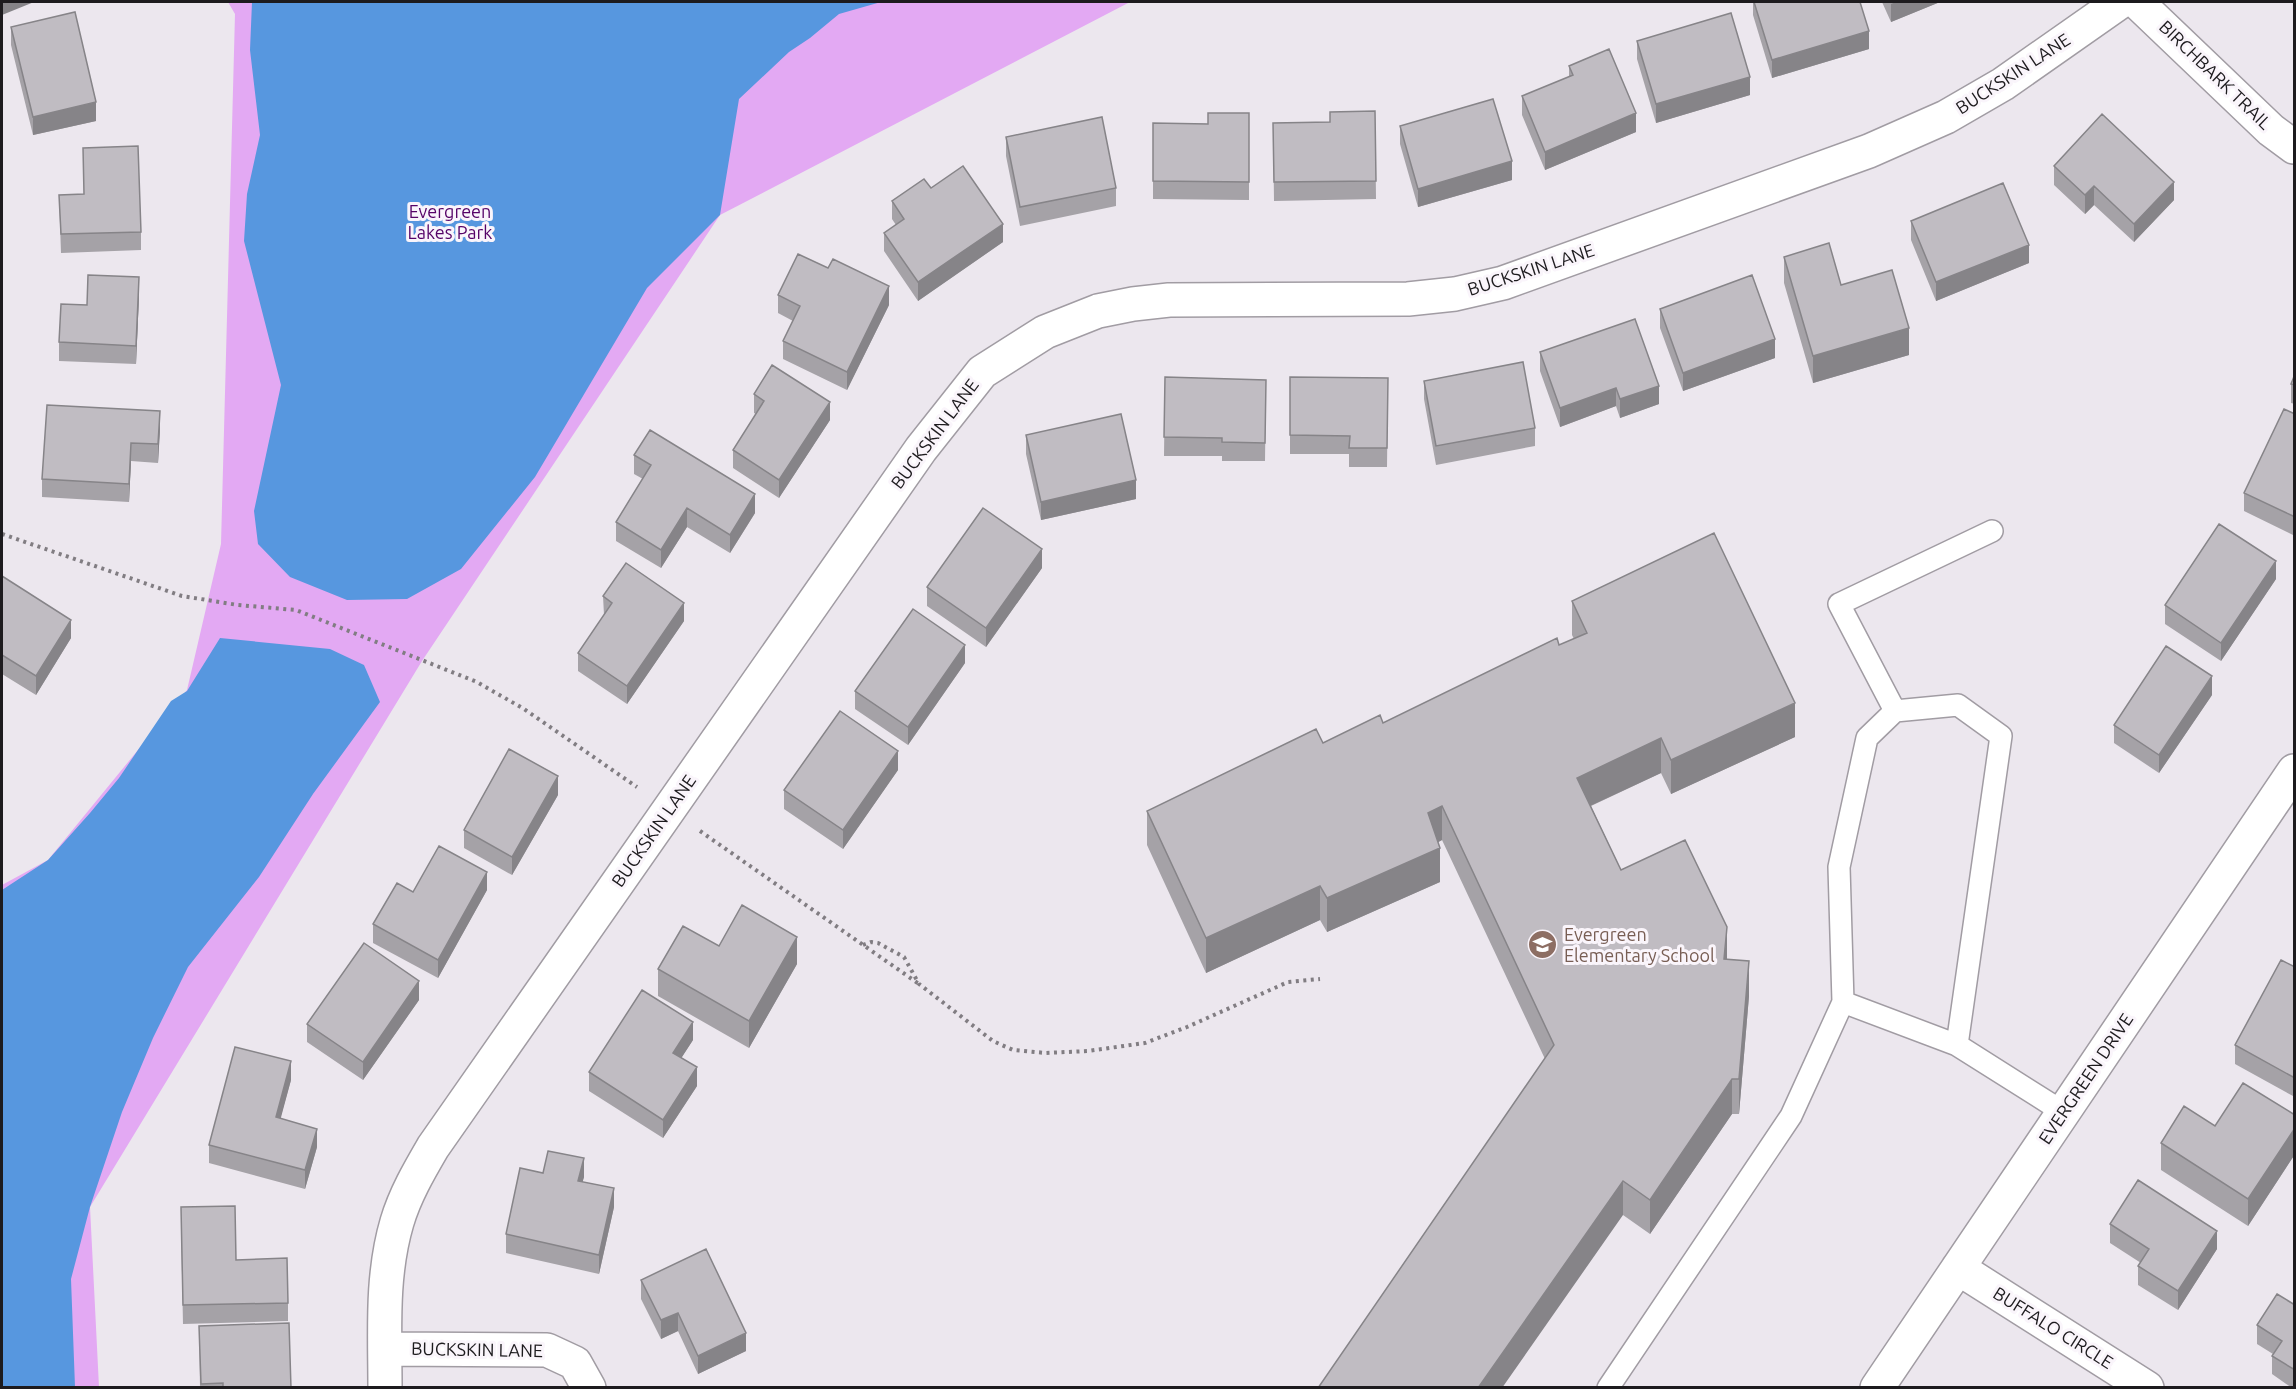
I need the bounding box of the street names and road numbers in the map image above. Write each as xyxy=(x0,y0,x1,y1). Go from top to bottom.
street label: BIRCHBARK TRAIL xyxy=(2156,16,2276,133)
street label: BUCKSKIN LANE xyxy=(1952,29,2073,117)
street label: BUCKSKIN LANE xyxy=(1465,239,1597,299)
street label: BUCKSKIN LANE xyxy=(886,375,982,492)
street label: BUCKSKIN LANE xyxy=(607,771,699,890)
street label: EVERGREEN DRIVE xyxy=(2034,1009,2136,1148)
street label: BUFFALO CIRCLE xyxy=(1990,1282,2117,1372)
street label: BUCKSKIN LANE xyxy=(411,1338,543,1360)

